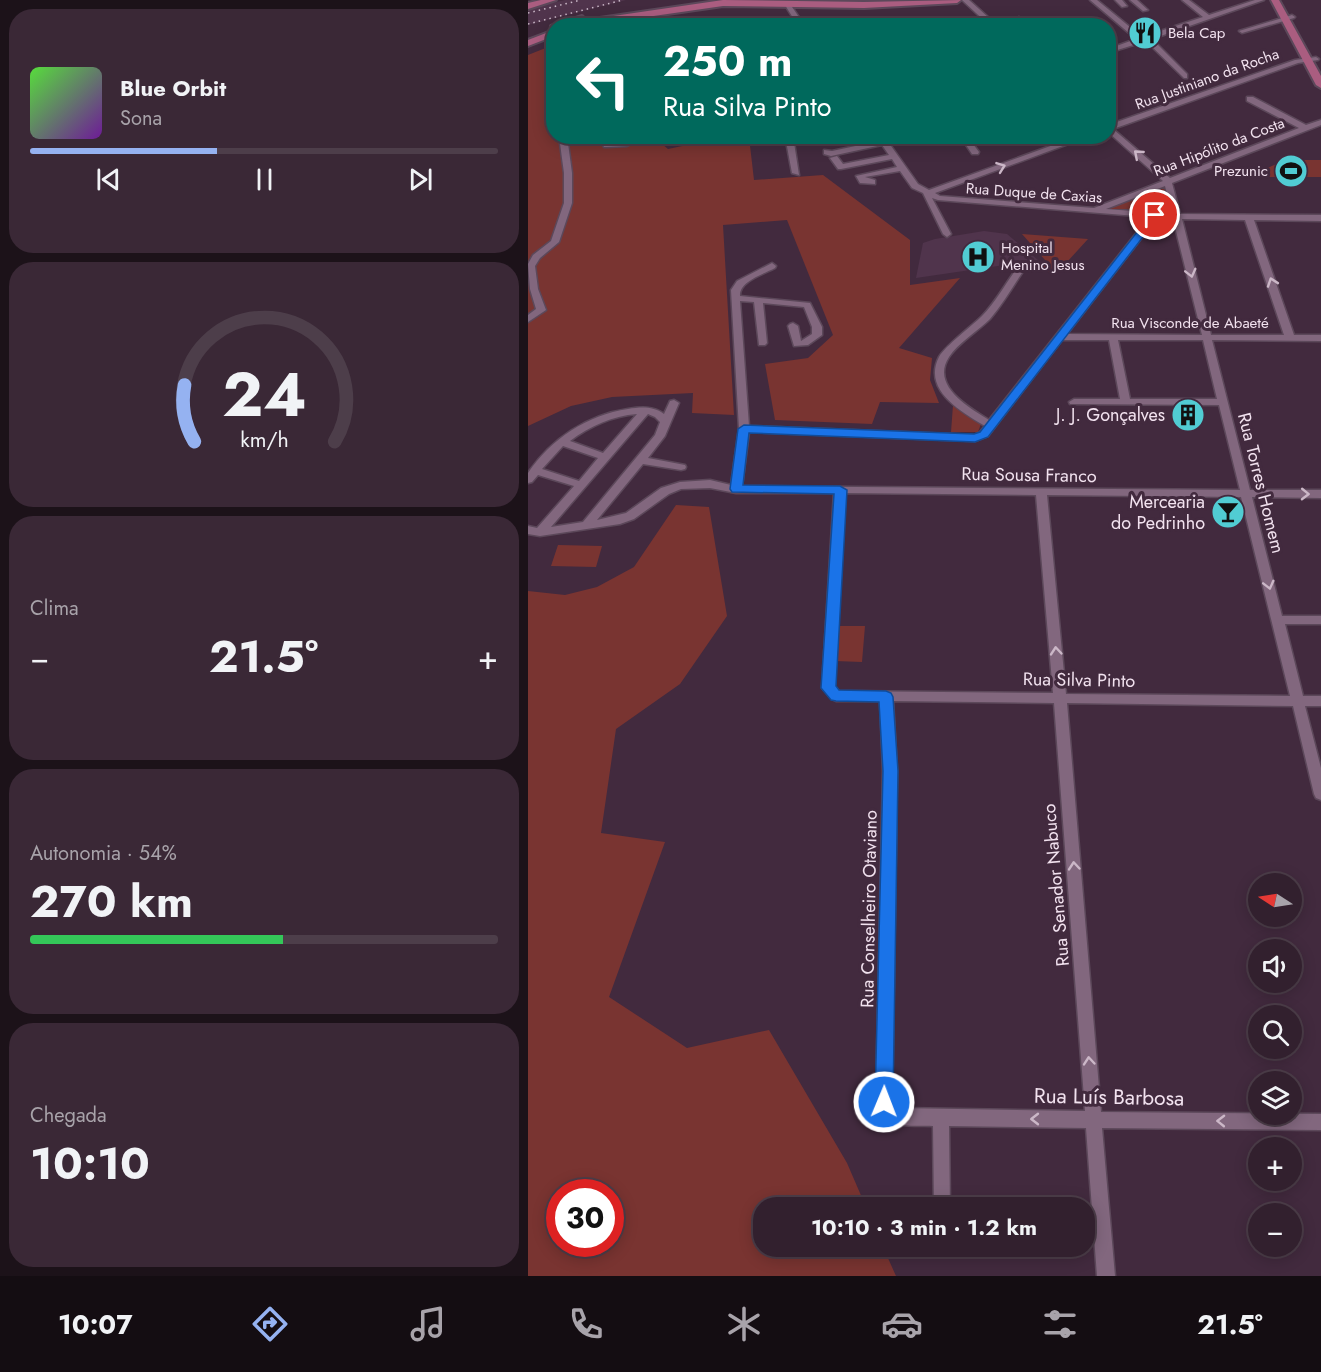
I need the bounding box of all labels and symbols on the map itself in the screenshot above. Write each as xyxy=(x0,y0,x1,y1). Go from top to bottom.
restaurant icon: Bela Cap xyxy=(1127,15,1163,51)
place label: Bela Cap xyxy=(1168,22,1226,44)
street label: Rua Justiniano da Rocha xyxy=(1132,43,1282,115)
street label: Rua Hipólito da Costa xyxy=(1150,112,1288,182)
one-way arrow xyxy=(1135,150,1145,161)
sports icon: Prezunic xyxy=(1273,153,1309,189)
place label: Prezunic xyxy=(1214,160,1268,182)
one-way arrow xyxy=(995,162,1006,174)
street label: Rua Duque de Caxias xyxy=(965,177,1103,209)
pin xyxy=(1129,189,1180,240)
place label: Hospital Menino Jesus xyxy=(1001,237,1085,276)
hospital icon: Hospital Menino Jesus xyxy=(960,239,996,275)
one-way arrow xyxy=(1183,268,1196,278)
one-way arrow xyxy=(1266,277,1279,288)
street label: Rua Visconde de Abaeté xyxy=(1111,312,1269,334)
building icon: J. J. Gonçalves xyxy=(1170,397,1206,433)
place label: J. J. Gonçalves xyxy=(1054,402,1165,428)
street label: Rua Torres Homem xyxy=(1231,410,1291,556)
street label: Rua Sousa Franco xyxy=(961,461,1097,489)
one-way arrow xyxy=(1300,488,1309,500)
place label: Mercearia do Pedrinho xyxy=(1111,489,1205,536)
bar icon: Mercearia do Pedrinho xyxy=(1210,494,1246,530)
one-way arrow xyxy=(1261,580,1274,590)
one-way arrow xyxy=(1050,647,1063,656)
street label: Rua Silva Pinto xyxy=(1023,666,1136,694)
street label: Rua Senador Nabuco xyxy=(1036,802,1076,967)
street label: Rua Conselheiro Otaviano xyxy=(854,810,884,1008)
one-way arrow xyxy=(1068,862,1081,871)
north arrow xyxy=(1248,873,1302,927)
one-way arrow xyxy=(1083,1056,1096,1065)
position arrow xyxy=(852,1070,916,1134)
street label: Rua Luís Barbosa xyxy=(1033,1081,1185,1113)
one-way arrow xyxy=(1031,1113,1040,1125)
one-way arrow xyxy=(1216,1115,1225,1127)
speed limit sign: 30 xyxy=(546,1179,624,1257)

